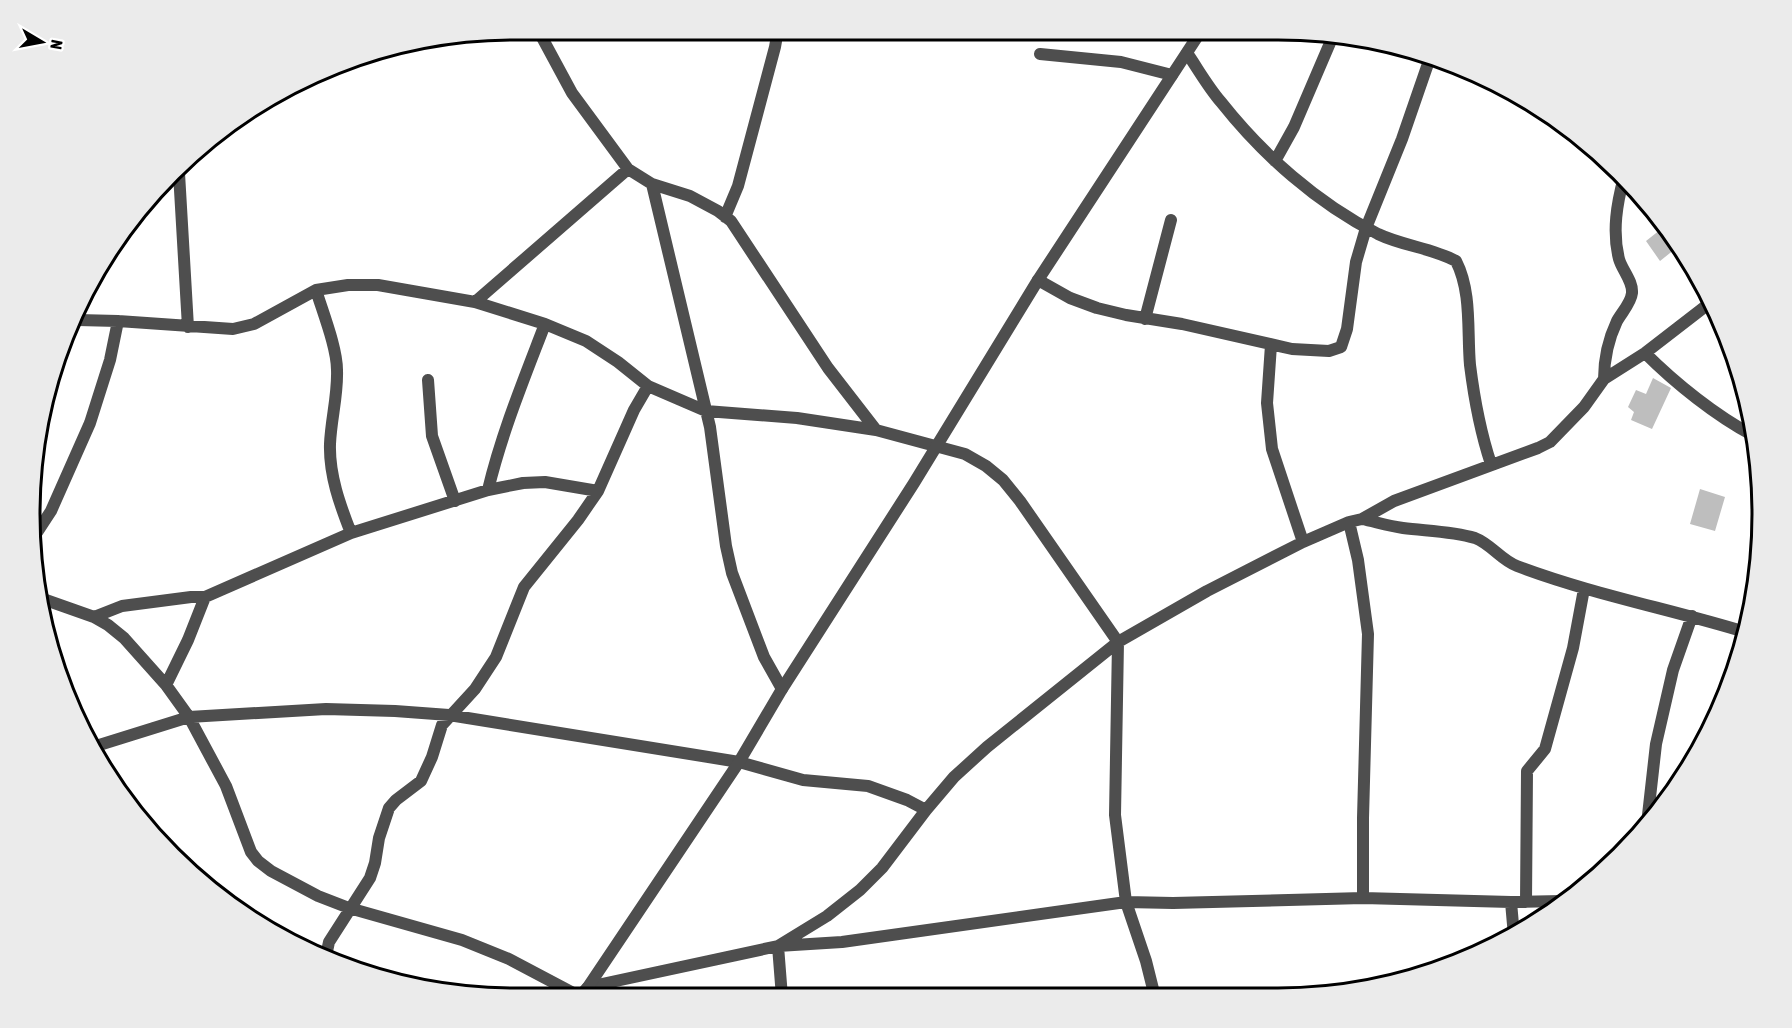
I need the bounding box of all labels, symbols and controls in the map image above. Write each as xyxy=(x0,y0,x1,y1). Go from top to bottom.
north arrow xyxy=(12,12,72,72)
text: N xyxy=(47,38,66,51)

